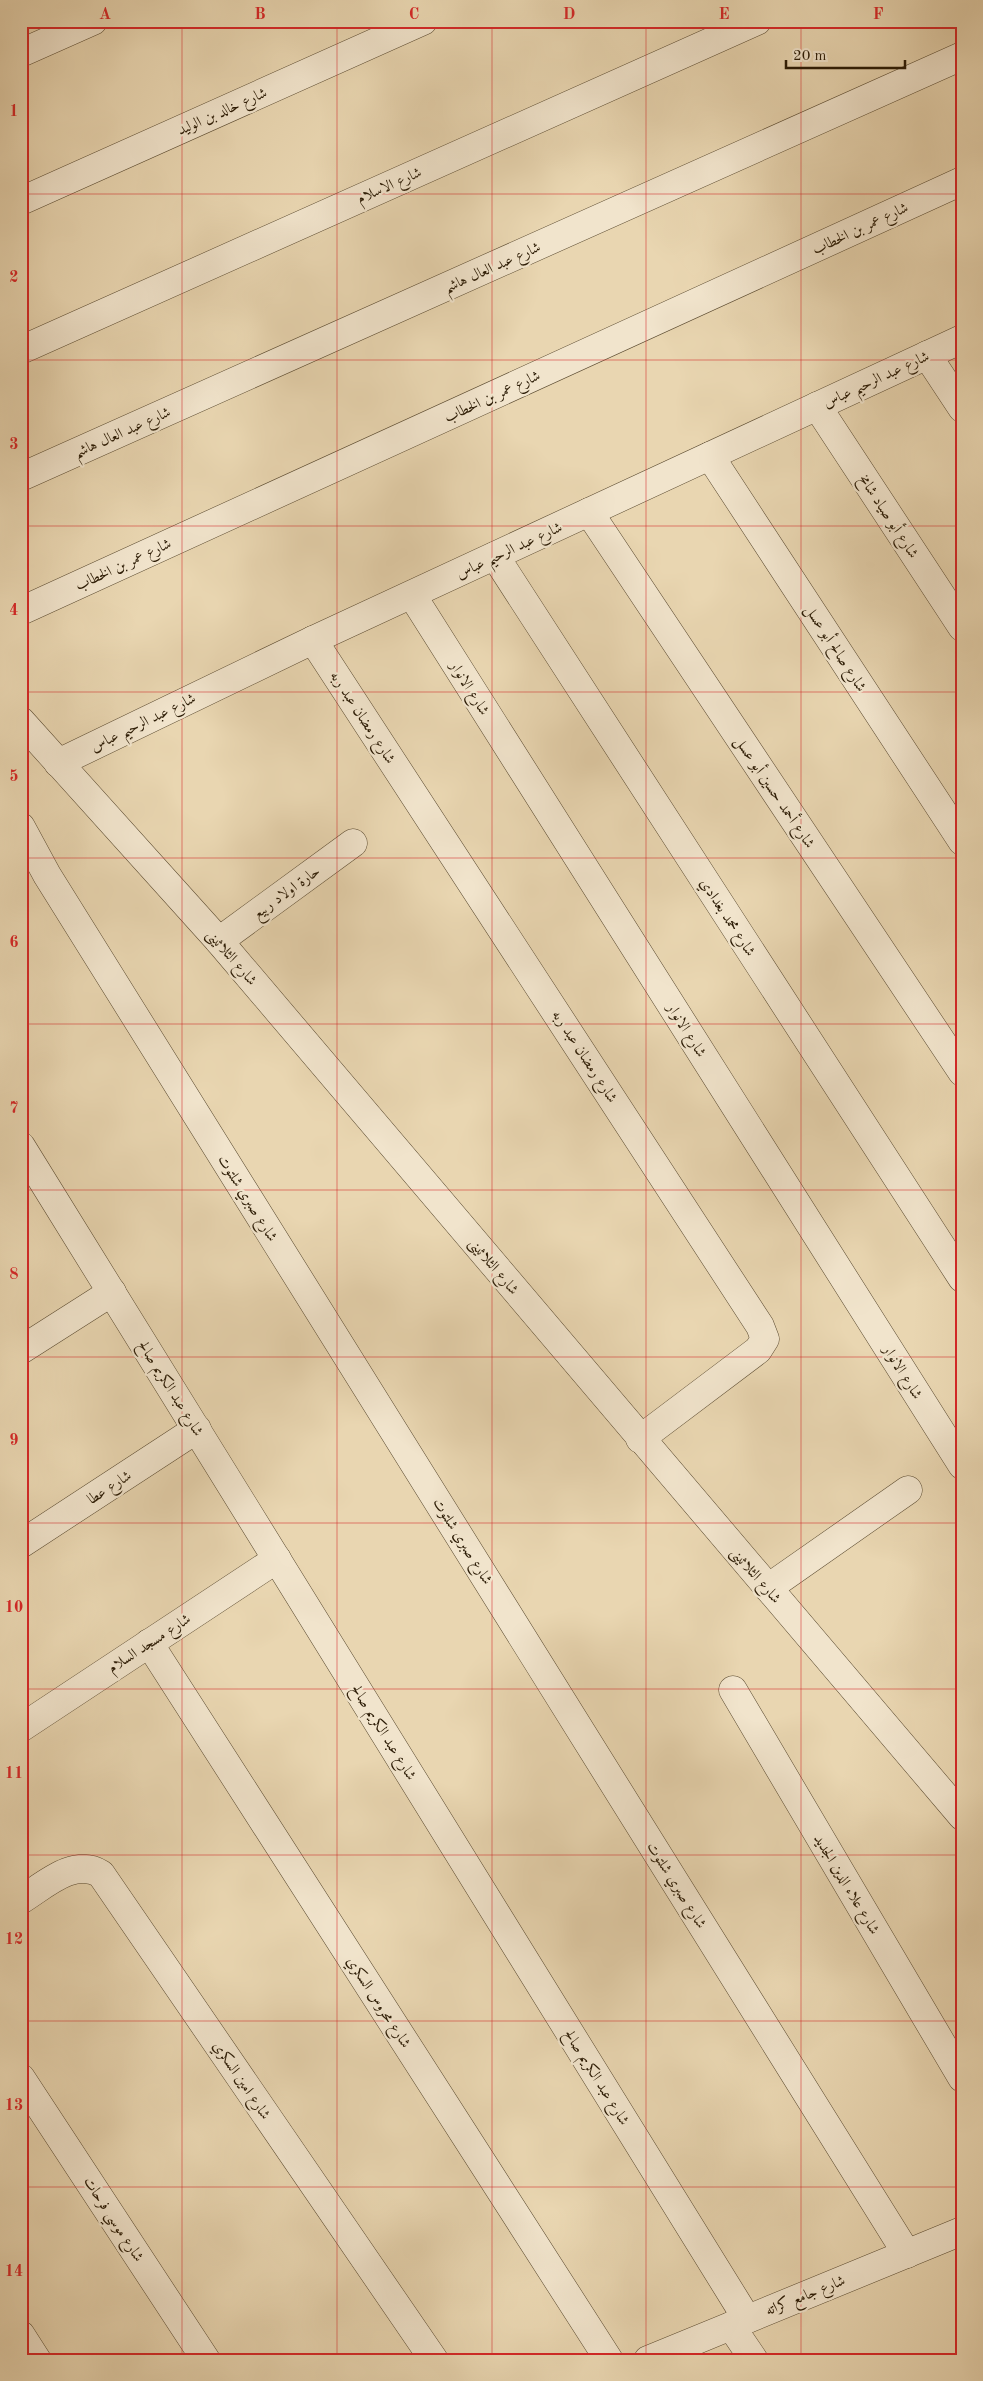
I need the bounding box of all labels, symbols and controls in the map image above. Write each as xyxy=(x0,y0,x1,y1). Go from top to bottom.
text: A xyxy=(99,7,111,23)
text: B xyxy=(254,7,266,23)
text: C xyxy=(409,7,419,23)
text: D xyxy=(563,7,575,23)
text: E xyxy=(718,7,730,23)
text: F xyxy=(873,7,884,23)
scale bar xyxy=(786,38,904,70)
text: 20 m xyxy=(793,49,827,64)
street label: شارع خالد بن الوليد xyxy=(176,86,271,142)
text: 1 xyxy=(9,104,19,120)
street label: شارع الاسلام xyxy=(355,166,426,211)
street label: شارع عمر بن الخطاب xyxy=(810,201,913,262)
street label: شارع عبد العال هاشم xyxy=(442,240,546,302)
text: 2 xyxy=(9,270,19,286)
street label: شارع عبد الرحيم عباس xyxy=(821,348,934,417)
street label: شارع عمر بن الخطاب xyxy=(442,369,545,430)
street label: شارع عبد العال هاشم xyxy=(72,405,176,467)
text: 3 xyxy=(9,437,19,453)
street label: شارع أبو صياد شامخ xyxy=(851,470,924,564)
street label: شارع عبد الرحيم عباس xyxy=(454,519,567,588)
street label: شارع عمر بن الخطاب xyxy=(73,537,176,598)
street label: شارع صالح أبو عسل xyxy=(797,600,872,698)
text: 4 xyxy=(9,603,19,619)
street label: شارع الانوار xyxy=(442,658,491,720)
street label: شارع رمضان عبد ربه xyxy=(323,669,397,769)
street label: شارع عبد الرحيم عباس xyxy=(88,691,201,761)
street label: شارع أحمد حسين أبو عسل xyxy=(728,732,821,854)
text: 5 xyxy=(9,769,19,785)
street label: حارة اولاد ربيع xyxy=(251,864,326,927)
street label: شارع محمد بغدادي xyxy=(693,876,757,962)
street label: شارع الثلاثينى xyxy=(200,927,259,991)
text: 6 xyxy=(9,935,19,951)
street label: شارع الانوار xyxy=(659,1000,708,1062)
street label: شارع رمضان عبد ربه xyxy=(545,1008,619,1108)
text: 7 xyxy=(9,1101,19,1117)
street label: شارع صبري شلتوت xyxy=(211,1153,279,1247)
street label: شارع الثلاثينى xyxy=(462,1236,521,1301)
text: 8 xyxy=(9,1267,19,1283)
street label: شارع عبد الكريم صالح xyxy=(130,1338,206,1442)
street label: شارع الانوار xyxy=(875,1342,924,1404)
text: 9 xyxy=(9,1433,19,1449)
street label: شارع عطا xyxy=(85,1469,137,1511)
street label: شارع صبري شلتوت xyxy=(426,1496,494,1590)
street label: شارع الثلاثينى xyxy=(724,1545,783,1609)
text: 10 xyxy=(5,1600,23,1616)
street label: شارع مسجد السلام xyxy=(106,1612,196,1680)
street label: شارع عبد الكريم صالح xyxy=(343,1682,419,1786)
text: 11 xyxy=(5,1766,23,1782)
street label: شارع علاء الدين الجديد xyxy=(807,1832,881,1939)
street label: شارع صبري شلتوت xyxy=(640,1840,708,1934)
text: 12 xyxy=(5,1932,23,1948)
street label: شارع محروس السكري xyxy=(339,1954,414,2053)
street label: شارع عبد الكريم صالح xyxy=(556,2027,632,2131)
street label: شارع امين السكري xyxy=(206,2038,273,2125)
text: 13 xyxy=(5,2098,23,2114)
street label: شارع موسي فرحات xyxy=(76,2175,146,2268)
text: 14 xyxy=(5,2264,23,2280)
street label: شارع جامع كراته xyxy=(763,2272,849,2324)

